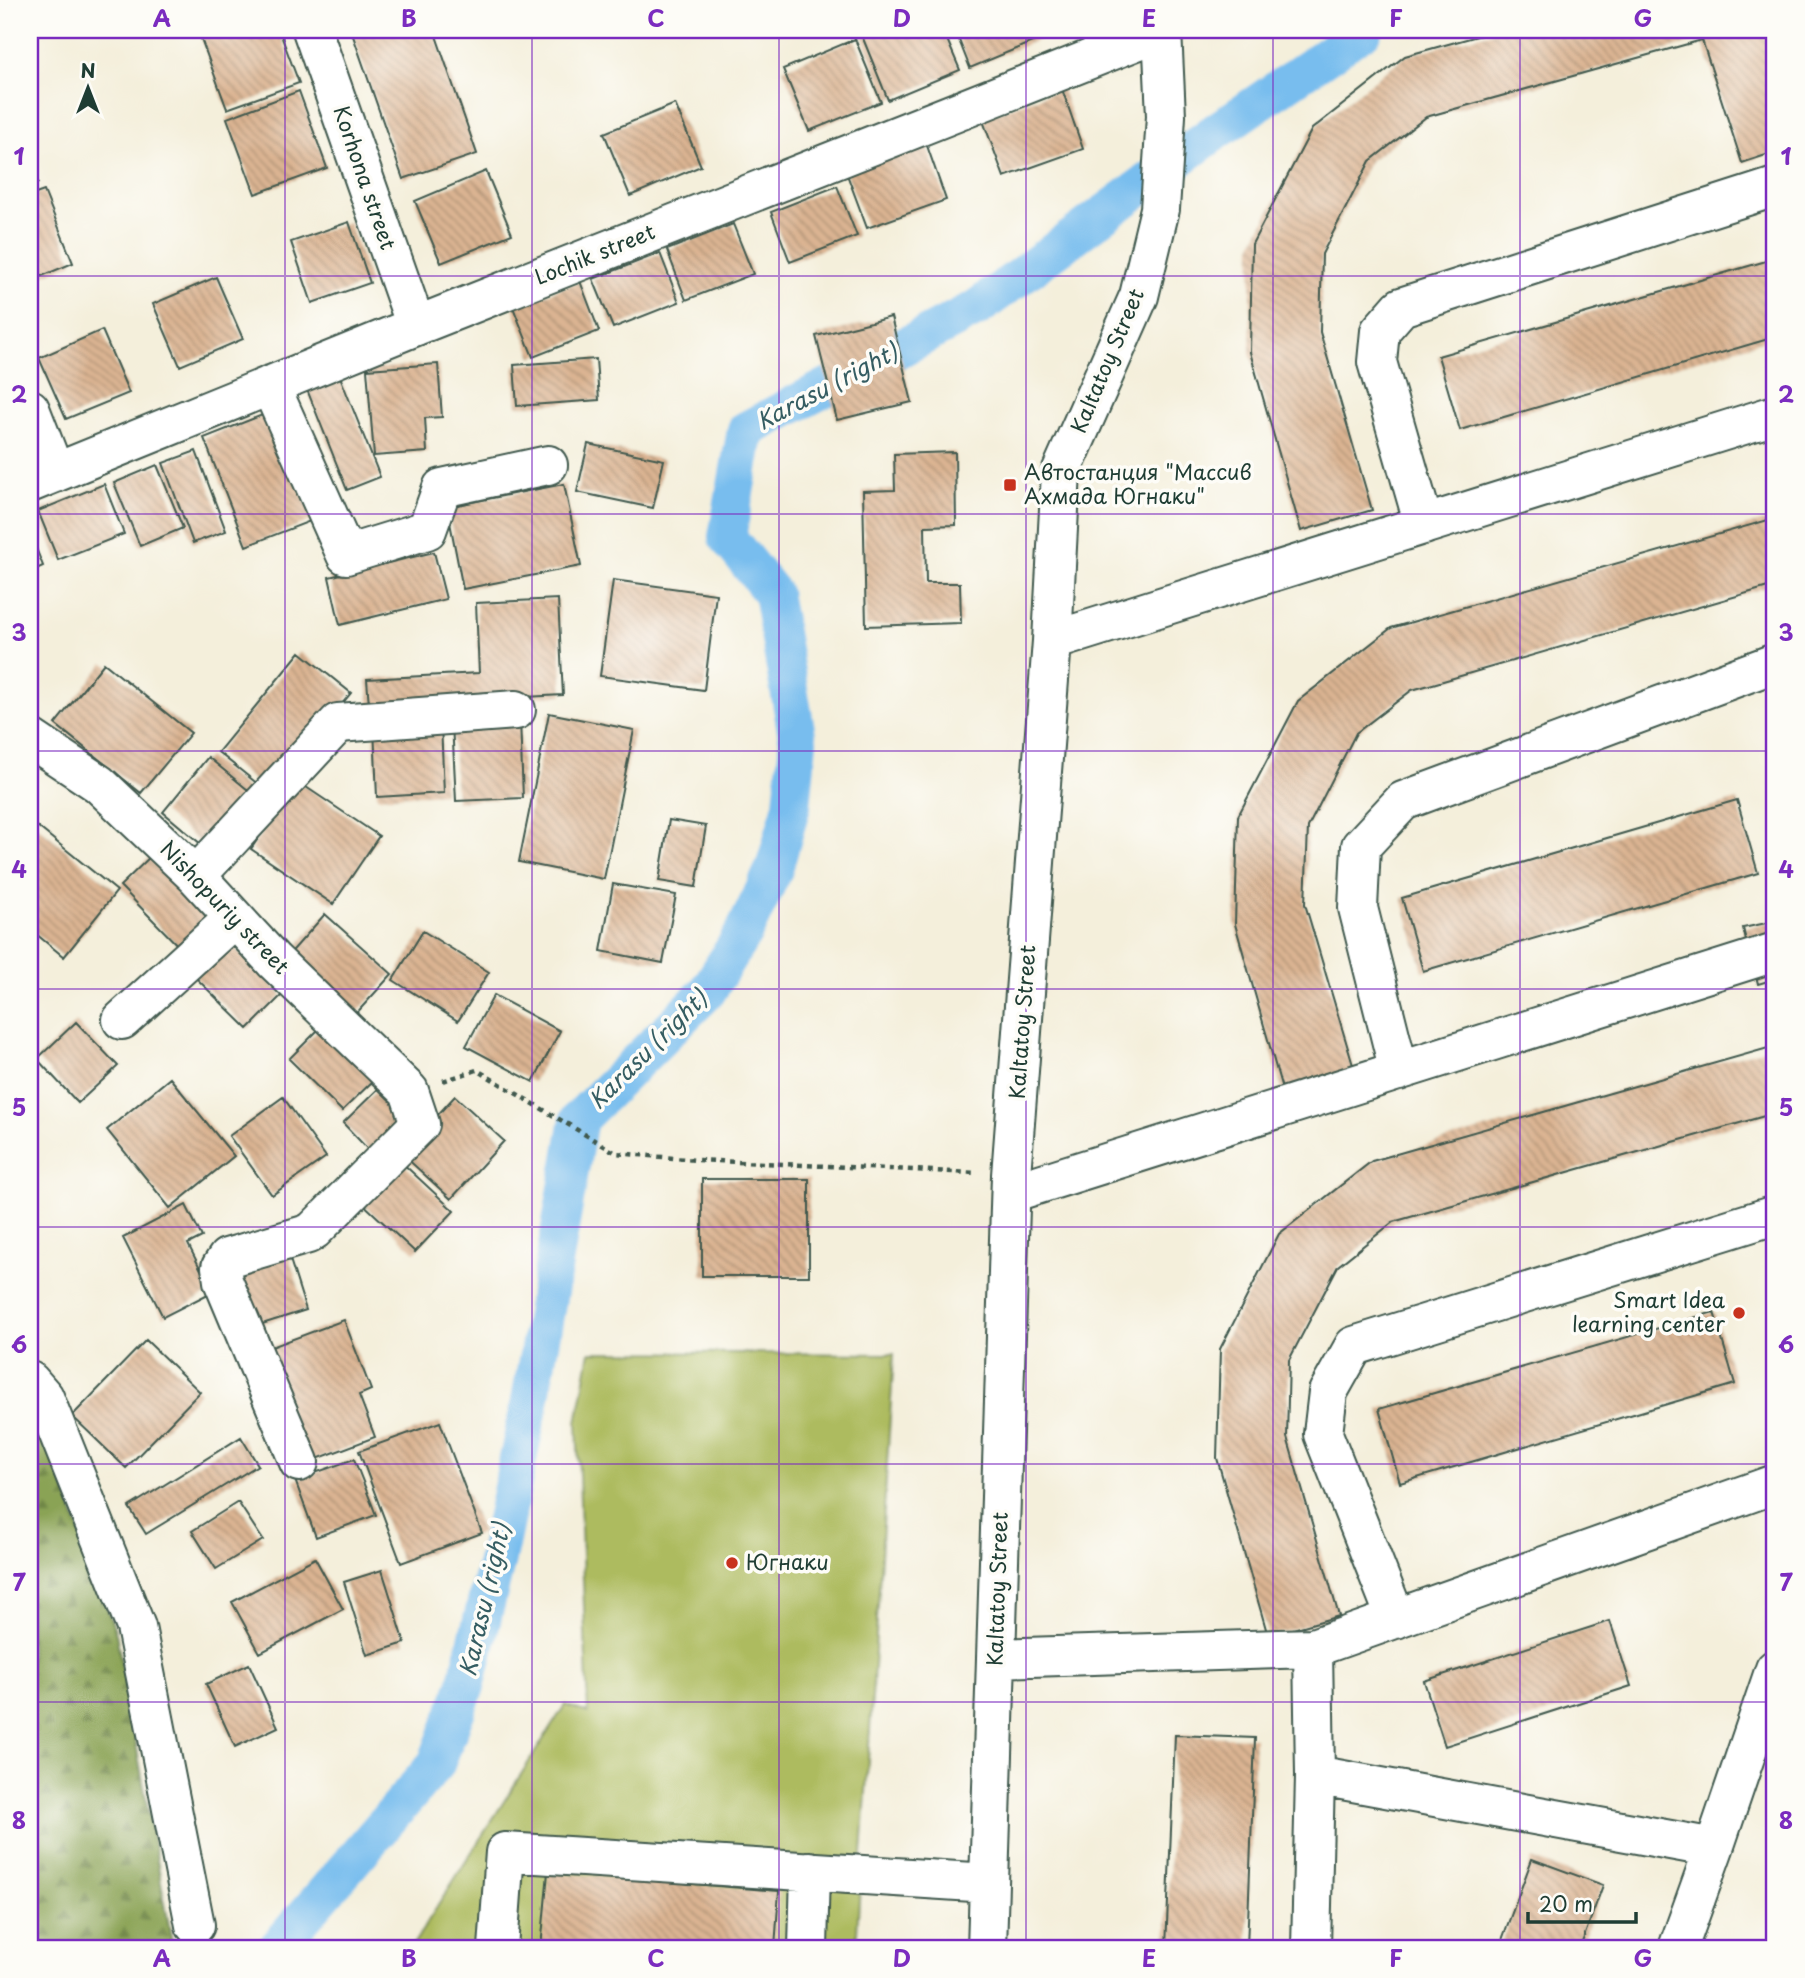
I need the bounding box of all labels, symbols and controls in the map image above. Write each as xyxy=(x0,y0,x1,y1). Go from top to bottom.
text: A xyxy=(153,0,171,35)
text: B xyxy=(401,0,417,35)
text: C xyxy=(647,0,665,35)
text: D xyxy=(893,0,911,35)
text: E xyxy=(1142,0,1156,35)
text: F xyxy=(1389,0,1403,35)
text: G xyxy=(1634,0,1652,35)
north arrow xyxy=(52,52,122,122)
text: N xyxy=(80,56,96,84)
street label: Korhona street xyxy=(326,101,406,254)
text: 1 xyxy=(14,138,25,173)
text: 1 xyxy=(1781,138,1792,173)
street label: Lochik street xyxy=(529,214,659,292)
street label: Kaltatoy Street xyxy=(1061,283,1151,437)
water label: Karasu (right) xyxy=(749,333,905,438)
text: 2 xyxy=(11,376,27,411)
text: 2 xyxy=(1778,376,1794,411)
place label: Автостанция "Массив Ахмада Югнаки" xyxy=(1024,455,1252,511)
marker: Автостанция "Массив Ахмада Югнаки" xyxy=(1002,477,1018,493)
text: 3 xyxy=(11,614,27,649)
text: 3 xyxy=(1778,614,1794,649)
street label: Nishopuriy street xyxy=(153,833,298,981)
text: 4 xyxy=(11,851,27,886)
text: 4 xyxy=(1778,851,1794,886)
street label: Kaltatoy Street xyxy=(1000,944,1042,1100)
water label: Karasu (right) xyxy=(579,980,716,1116)
text: 5 xyxy=(12,1089,26,1124)
text: 5 xyxy=(1779,1089,1793,1124)
place label: Smart Idea learning center xyxy=(1572,1283,1726,1339)
marker: Smart Idea learning center xyxy=(1731,1305,1747,1321)
text: 6 xyxy=(11,1326,27,1361)
text: 6 xyxy=(1778,1326,1794,1361)
street label: Kaltatoy Street xyxy=(977,1511,1015,1667)
water label: Karasu (right) xyxy=(449,1518,519,1680)
place label: Югнаки xyxy=(746,1545,829,1577)
marker: Югнаки xyxy=(724,1555,740,1571)
text: 7 xyxy=(12,1564,26,1599)
text: 7 xyxy=(1779,1564,1793,1599)
text: 8 xyxy=(12,1802,26,1837)
text: 8 xyxy=(1779,1802,1793,1837)
scale bar xyxy=(1528,1880,1637,1924)
text: 20 m xyxy=(1539,1887,1593,1919)
text: A xyxy=(153,1940,171,1975)
text: B xyxy=(401,1940,417,1975)
text: C xyxy=(647,1940,665,1975)
text: D xyxy=(893,1940,911,1975)
text: E xyxy=(1142,1940,1156,1975)
text: F xyxy=(1389,1940,1403,1975)
text: G xyxy=(1634,1940,1652,1975)

